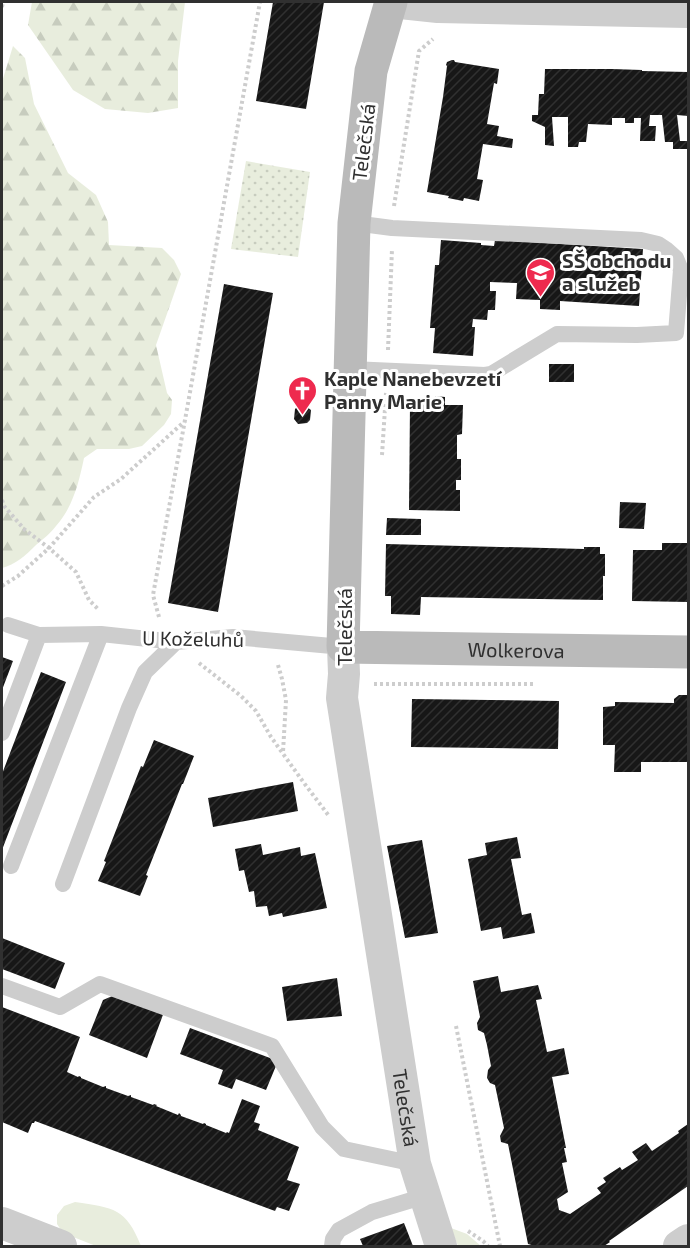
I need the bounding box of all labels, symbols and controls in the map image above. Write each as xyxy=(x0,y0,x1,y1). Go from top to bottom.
street label: Telečská xyxy=(346,102,380,182)
place label: SŠ obchodu a služeb xyxy=(562,248,671,295)
school or university icon: SŠ obchodu a služeb xyxy=(525,256,557,298)
place label: Kaple Nanebevzetí Panny Marie xyxy=(324,366,503,414)
church icon: Kaple Nanebevzetí Panny Marie xyxy=(287,374,319,416)
street label: Telečská xyxy=(332,588,356,666)
street label: U Koželuhů xyxy=(142,625,244,651)
street label: Wolkerova xyxy=(467,637,565,662)
street label: Telečská xyxy=(388,1068,424,1148)

